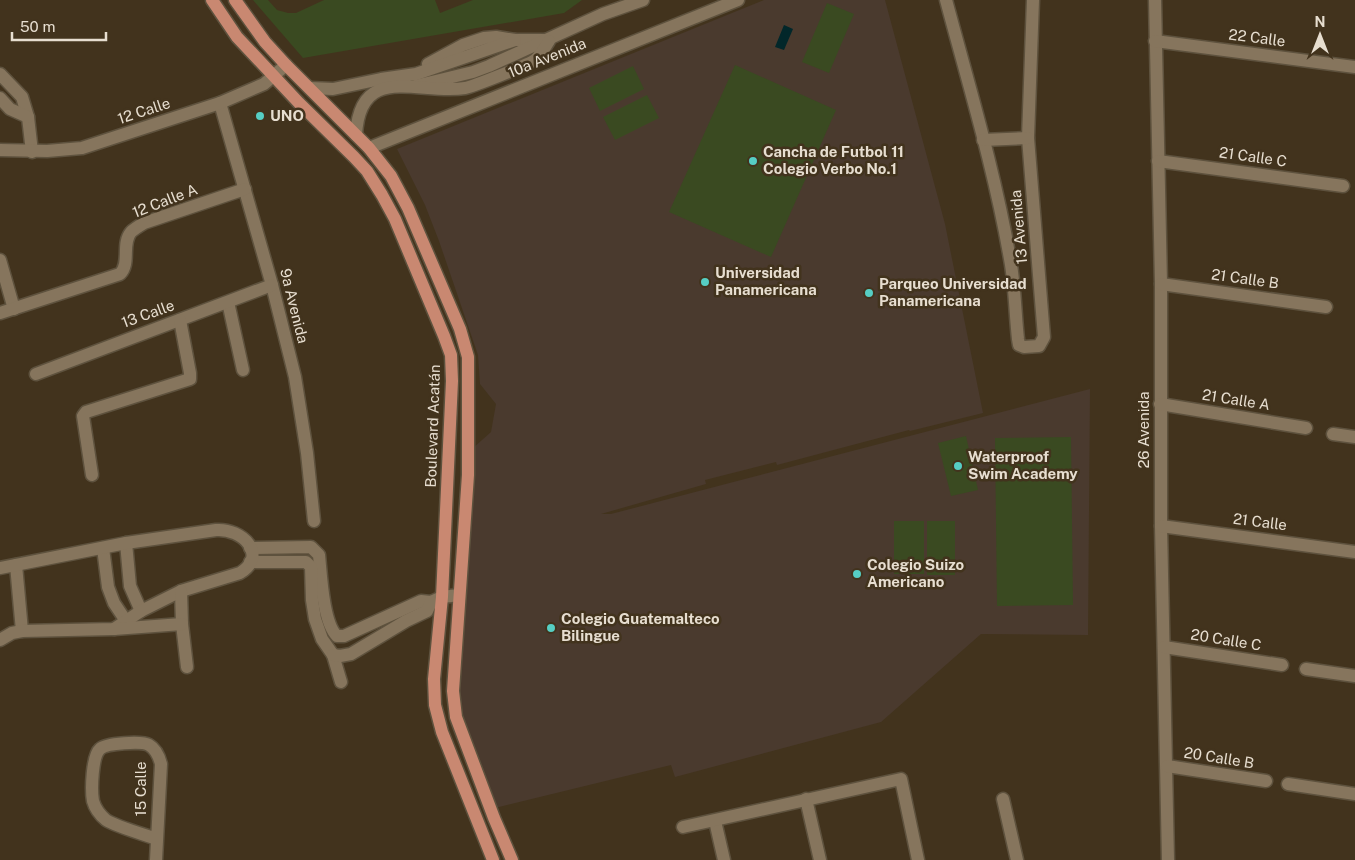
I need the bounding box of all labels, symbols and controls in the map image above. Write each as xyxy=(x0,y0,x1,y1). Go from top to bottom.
scale bar xyxy=(12,10,106,42)
north arrow xyxy=(1295,10,1345,60)
text: N xyxy=(1315,14,1325,30)
text: 50 m xyxy=(20,18,55,35)
street label: 22 Calle xyxy=(1228,26,1286,49)
street label: 10a Avenida xyxy=(505,34,588,81)
street label: 12 Calle xyxy=(115,94,172,127)
place label: UNO xyxy=(270,107,304,124)
marker: UNO xyxy=(254,110,266,122)
place label: Cancha de Futbol 11 Colegio Verbo No.1 xyxy=(763,143,904,177)
street label: 21 Calle C xyxy=(1218,143,1288,170)
marker: Cancha de Futbol 11 Colegio Verbo No.1 xyxy=(747,155,759,167)
street label: 12 Calle A xyxy=(130,180,200,221)
street label: 13 Avenida xyxy=(1007,189,1030,265)
place label: Universidad Panamericana xyxy=(715,264,817,298)
street label: 21 Calle B xyxy=(1210,265,1280,292)
street label: 9a Avenida xyxy=(277,267,312,345)
place label: Parqueo Universidad Panamericana xyxy=(879,275,1027,309)
marker: Universidad Panamericana xyxy=(699,276,711,288)
marker: Parqueo Universidad Panamericana xyxy=(863,287,875,299)
street label: 13 Calle xyxy=(119,296,176,331)
street label: Boulevard Acatán xyxy=(422,364,443,488)
street label: 21 Calle A xyxy=(1201,386,1272,413)
street label: 26 Avenida xyxy=(1135,391,1152,469)
place label: Waterproof Swim Academy xyxy=(968,448,1078,482)
marker: Waterproof Swim Academy xyxy=(952,460,964,472)
street label: 21 Calle xyxy=(1232,510,1288,533)
place label: Colegio Suizo Americano xyxy=(867,556,965,590)
marker: Colegio Suizo Americano xyxy=(851,568,863,580)
place label: Colegio Guatemalteco Bilingue xyxy=(561,610,720,644)
marker: Colegio Guatemalteco Bilingue xyxy=(545,622,557,634)
street label: 20 Calle C xyxy=(1190,626,1263,653)
street label: 20 Calle B xyxy=(1183,744,1255,771)
street label: 15 Calle xyxy=(132,762,149,816)

